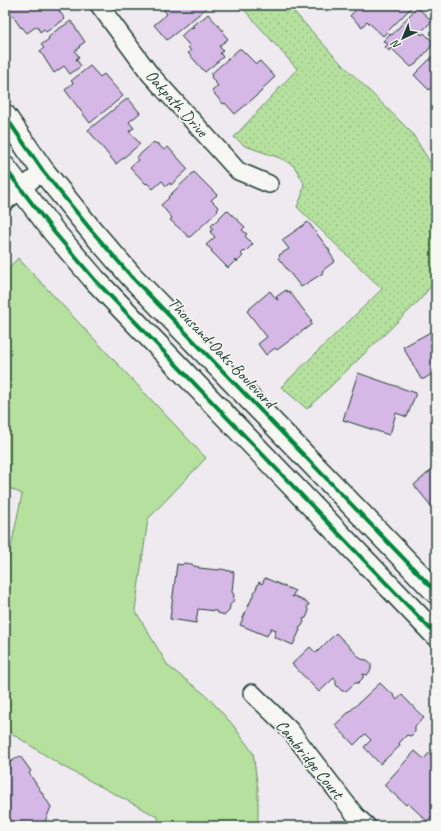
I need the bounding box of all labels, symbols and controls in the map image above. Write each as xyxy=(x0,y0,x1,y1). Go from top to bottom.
north arrow xyxy=(383,18,423,58)
text: N xyxy=(387,36,403,53)
street label: Oakpath Drive xyxy=(141,65,213,142)
street label: Thousand Oaks Boulevard xyxy=(163,292,282,414)
street label: Cambridge Court xyxy=(271,715,349,805)

